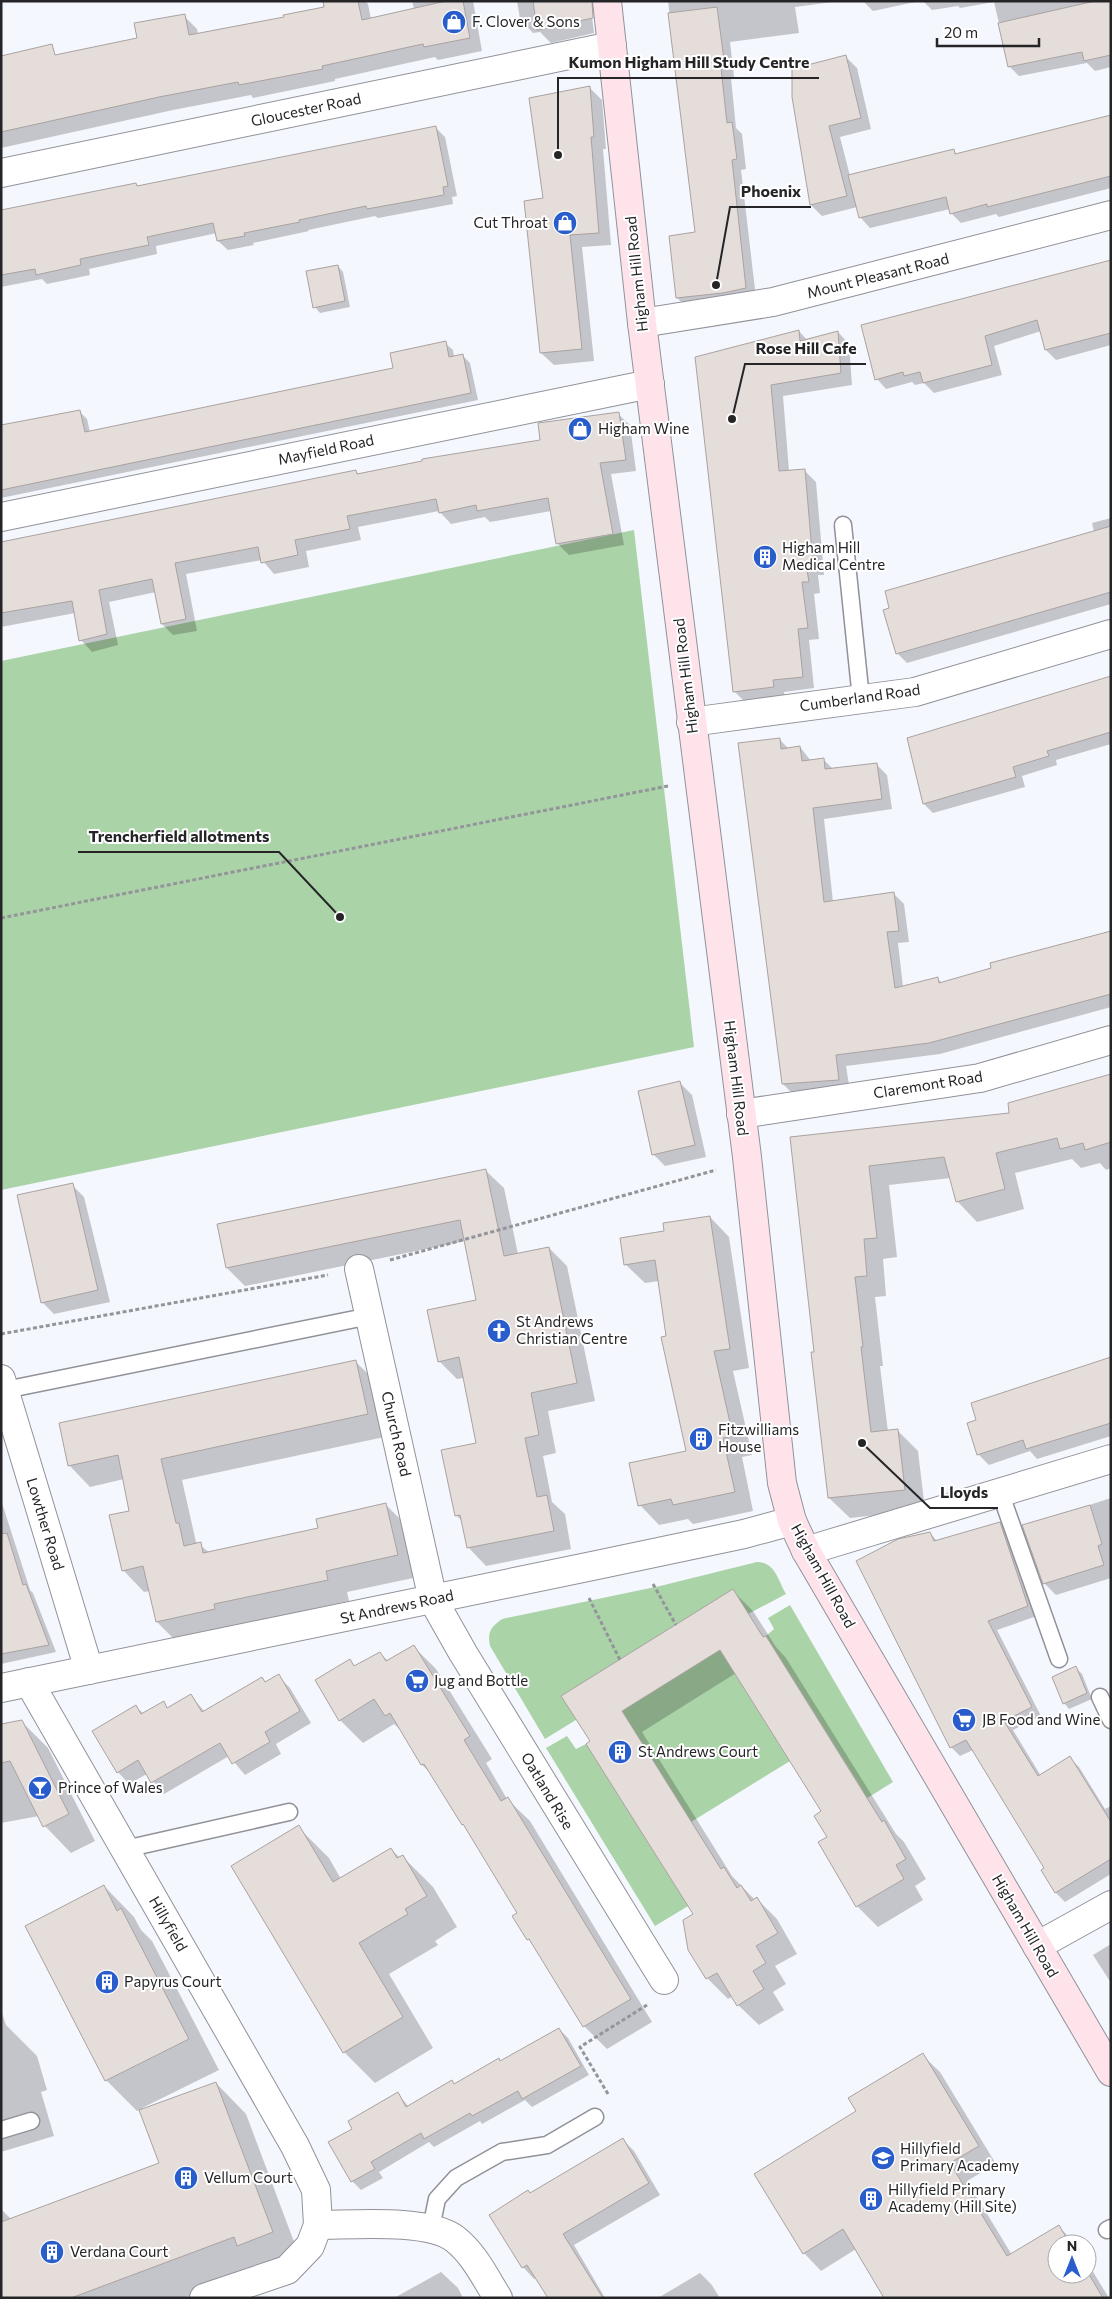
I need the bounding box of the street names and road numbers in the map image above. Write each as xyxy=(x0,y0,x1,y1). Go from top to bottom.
street label: Gloucester Road xyxy=(249,89,362,129)
street label: Higham Hill Road xyxy=(621,215,651,333)
street label: Mount Pleasant Road xyxy=(805,249,951,301)
street label: Mayfield Road xyxy=(276,430,375,468)
street label: Higham Hill Road xyxy=(669,617,701,735)
street label: Cumberland Road xyxy=(799,680,921,714)
street label: Higham Hill Road xyxy=(721,1019,753,1137)
street label: Claremont Road xyxy=(872,1066,984,1102)
street label: Church Road xyxy=(378,1389,416,1478)
street label: Lowther Road xyxy=(23,1475,69,1572)
street label: Higham Hill Road xyxy=(788,1520,860,1631)
street label: St Andrews Road xyxy=(338,1585,455,1627)
street label: Oatland Rise xyxy=(518,1749,578,1832)
street label: Higham Hill Road xyxy=(989,1871,1063,1980)
street label: Hillyfield xyxy=(146,1893,192,1954)

